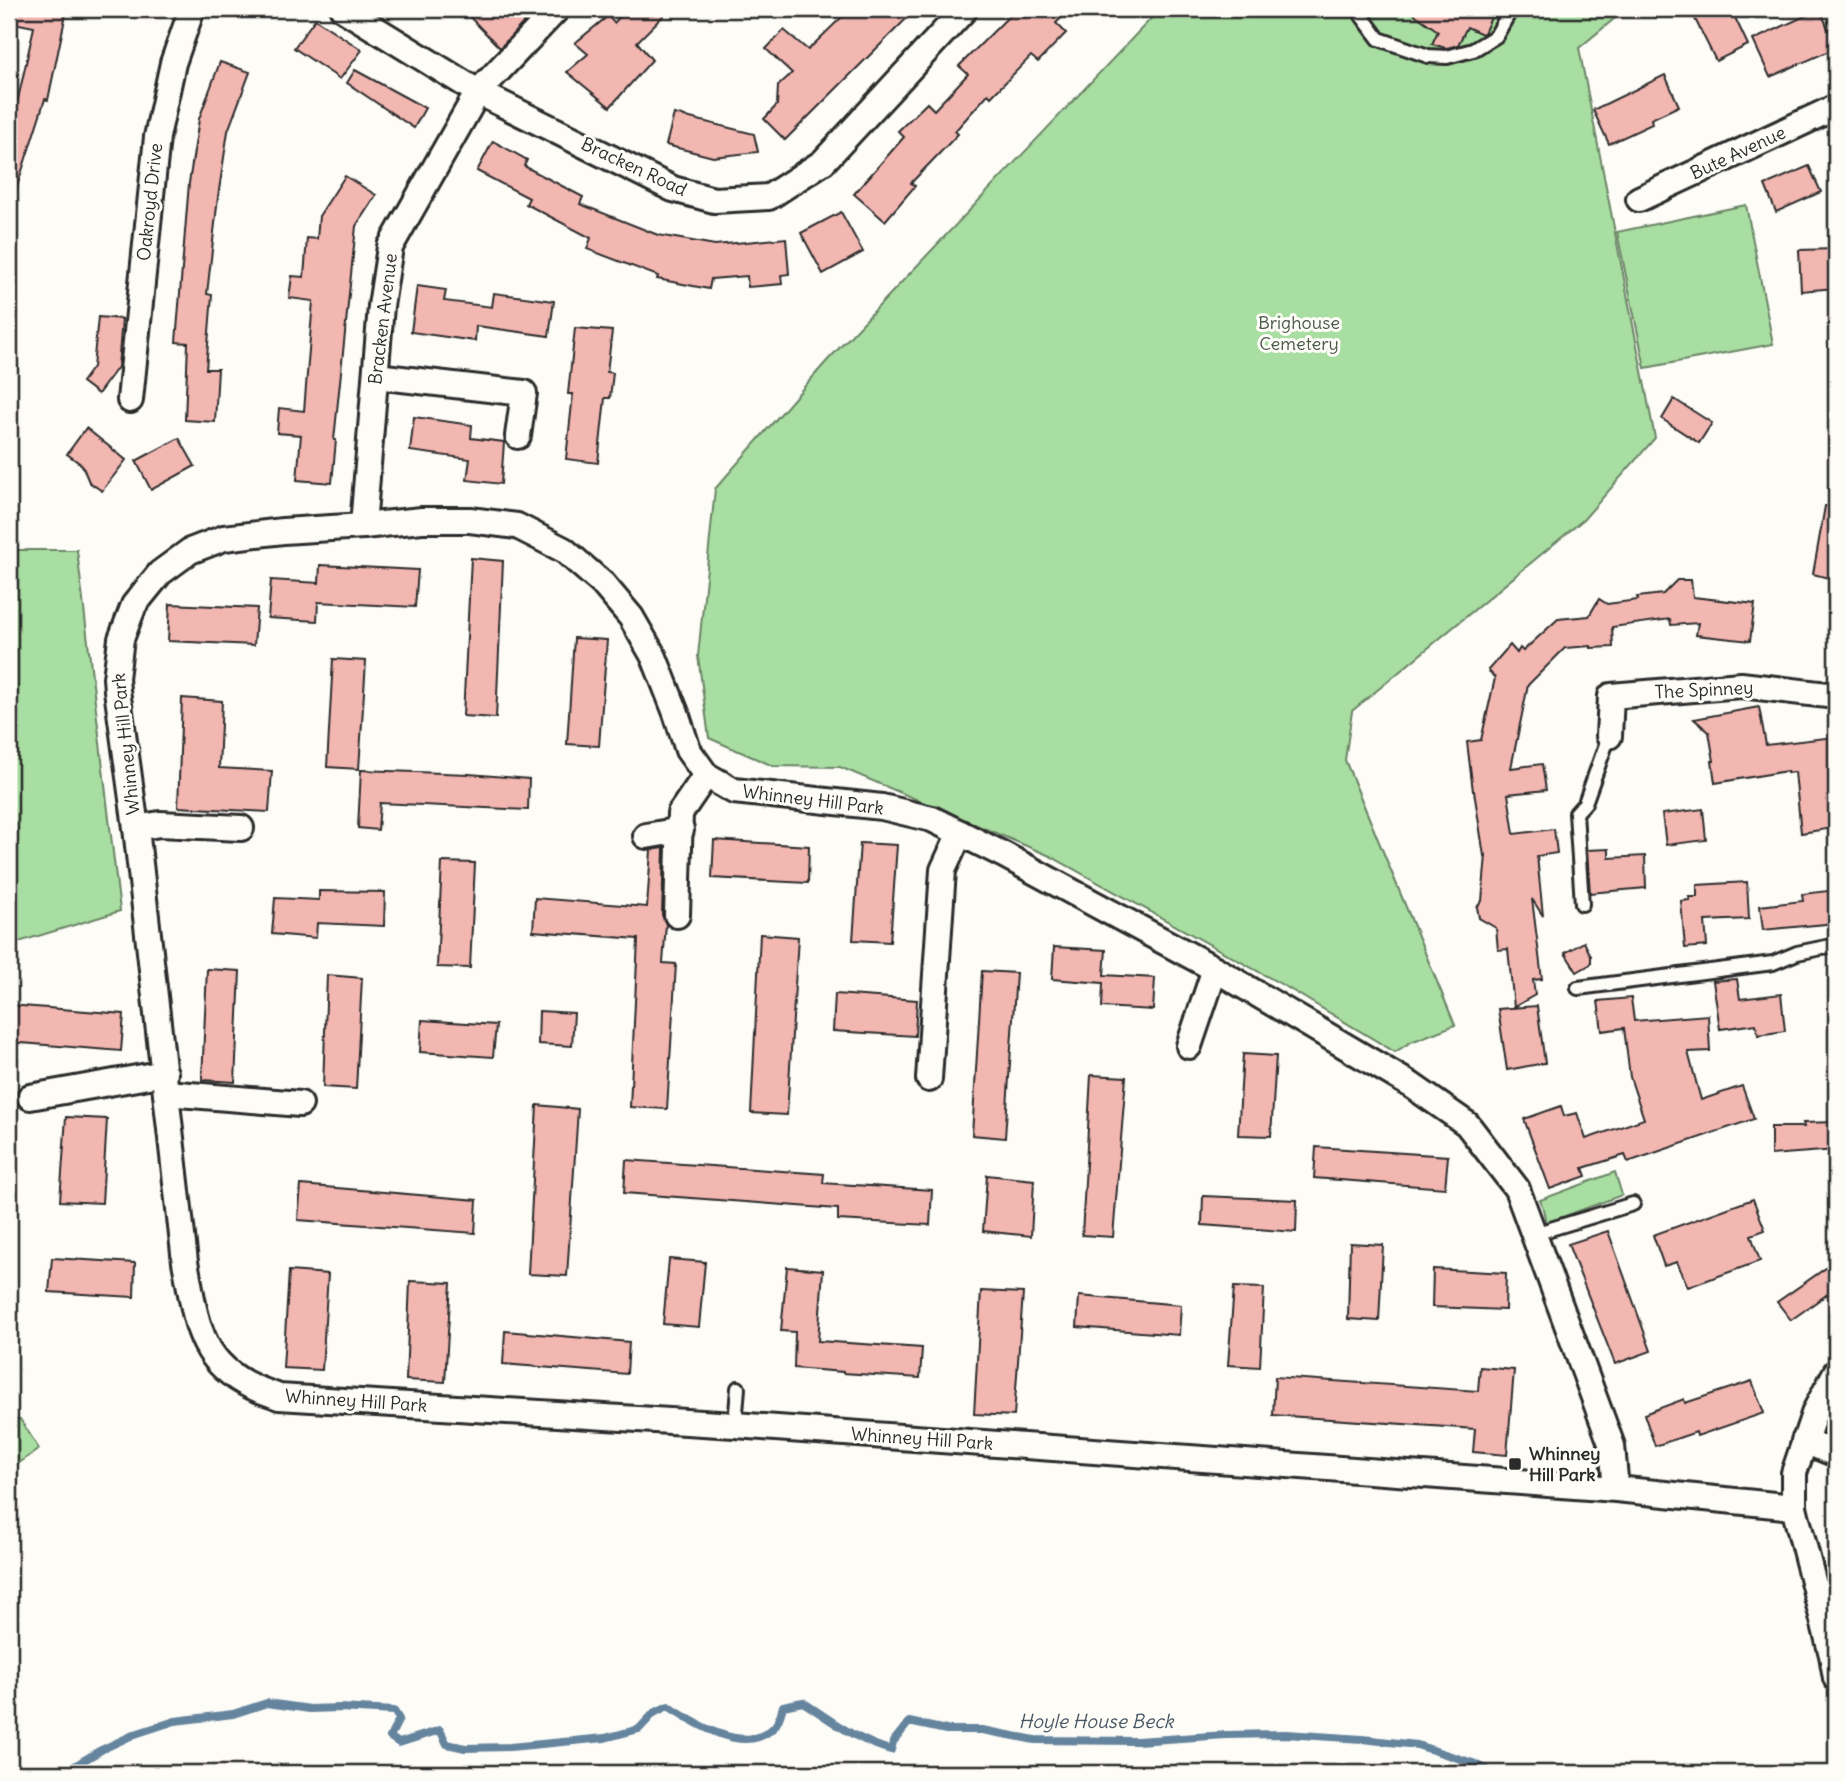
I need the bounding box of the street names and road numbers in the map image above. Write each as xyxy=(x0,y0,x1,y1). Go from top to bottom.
street label: Bute Avenue xyxy=(1686,120,1789,185)
street label: Bracken Road xyxy=(578,132,691,201)
street label: Oakroyd Drive xyxy=(132,142,167,262)
street label: Bracken Avenue xyxy=(363,252,402,386)
street label: Whinney Hill Park xyxy=(107,672,144,816)
street label: The Spinney xyxy=(1654,675,1754,704)
street label: Whinney Hill Park xyxy=(741,779,885,820)
street label: Whinney Hill Park xyxy=(284,1384,428,1417)
street label: Whinney Hill Park xyxy=(850,1422,994,1455)

